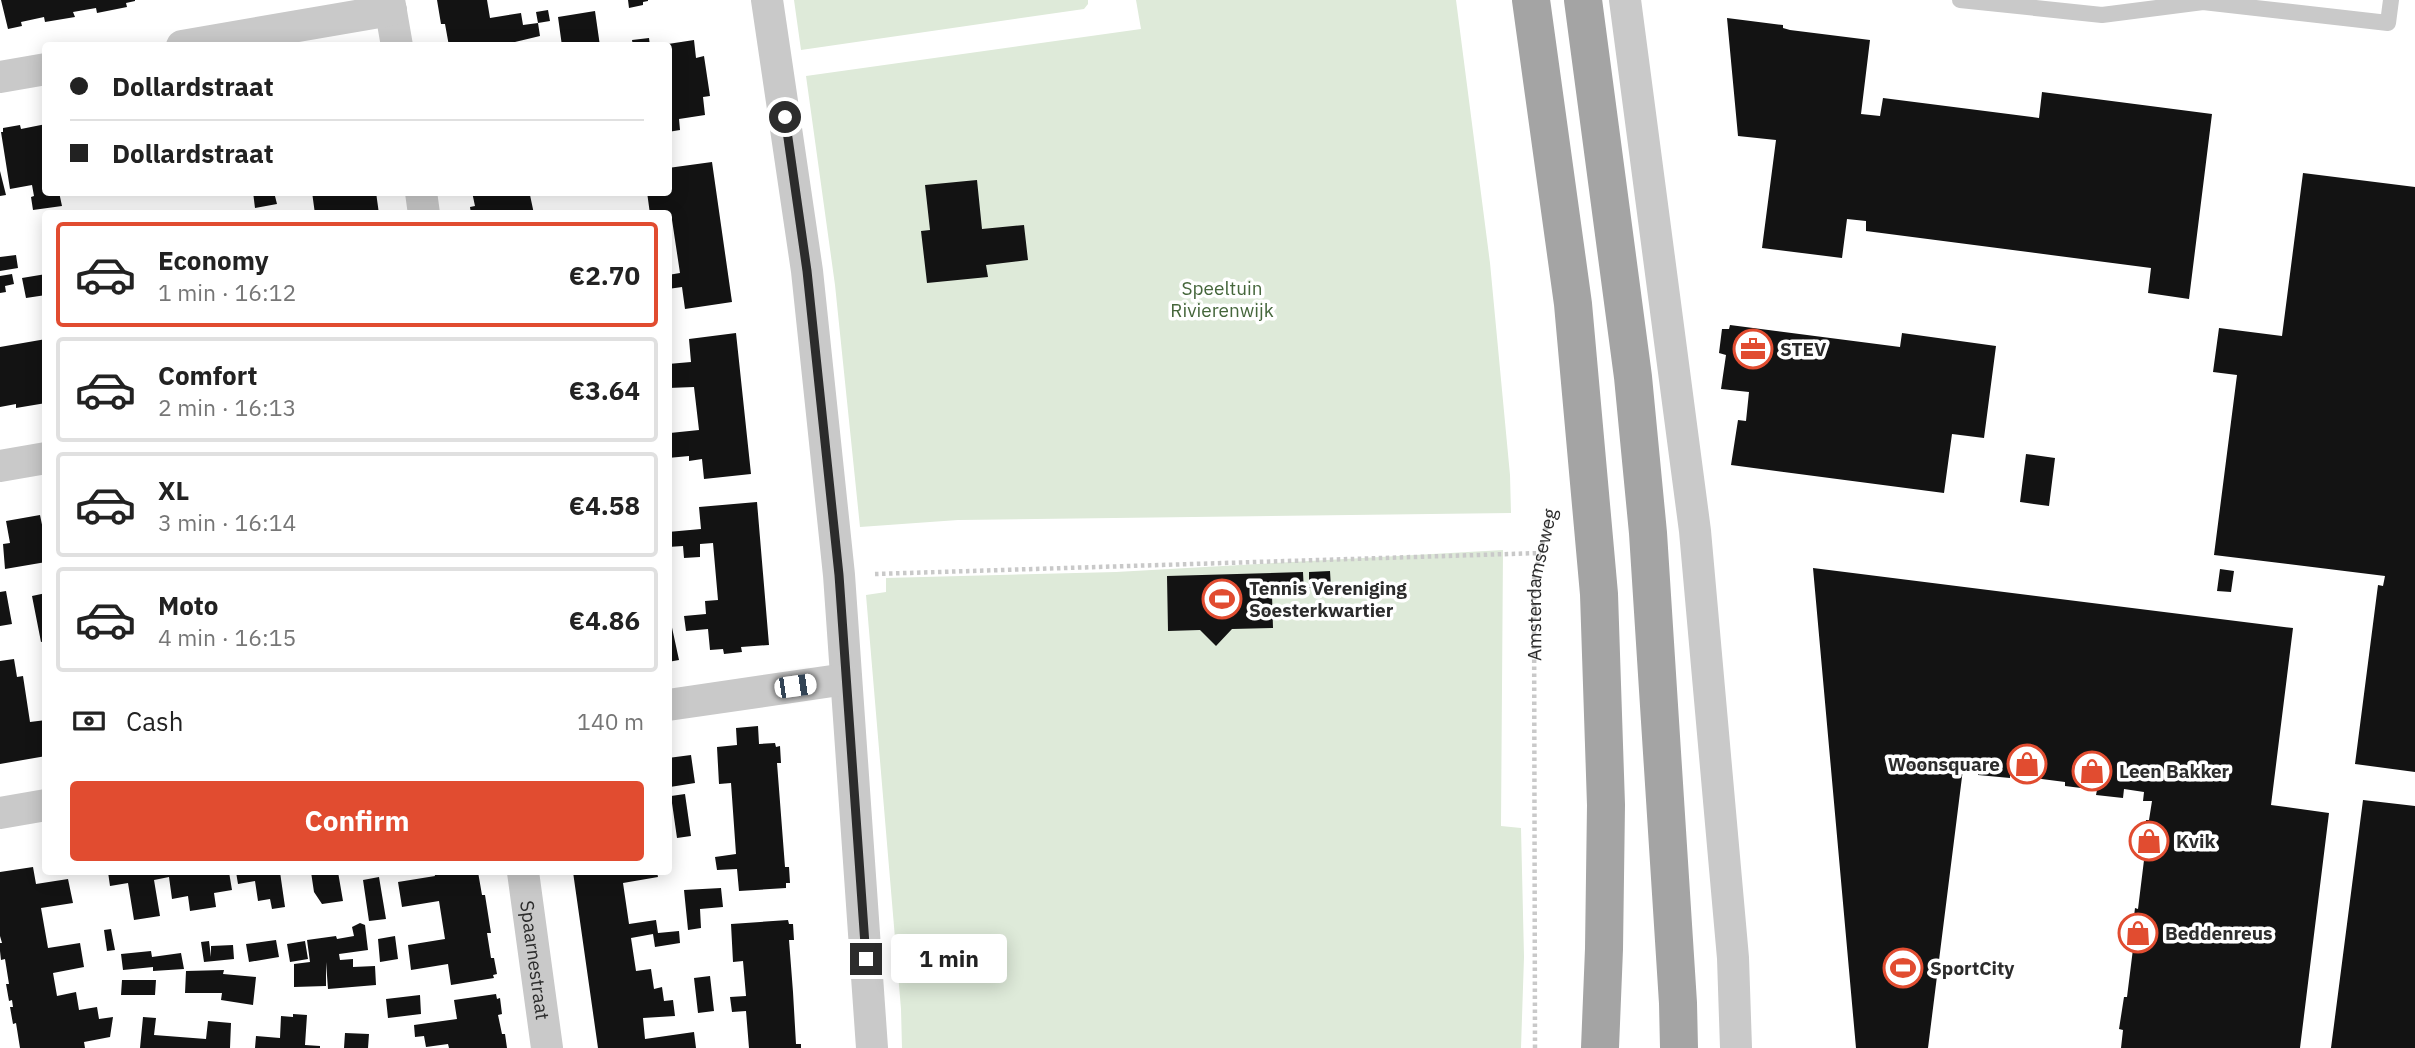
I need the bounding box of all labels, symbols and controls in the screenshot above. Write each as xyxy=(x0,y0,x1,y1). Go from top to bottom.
text: Dollardstraat xyxy=(112,69,274,103)
route start xyxy=(769,101,801,133)
text: Dollardstraat xyxy=(112,136,274,170)
icon: car xyxy=(74,243,137,306)
text: Economy xyxy=(158,243,269,277)
text: €2.70 xyxy=(569,258,640,292)
park label: Speeltuin Rivierenwijk xyxy=(1170,276,1274,322)
text: 1 min · 16:12 xyxy=(158,277,296,307)
office icon: STEV xyxy=(1732,328,1774,370)
place label: STEV xyxy=(1780,337,1827,361)
icon: car xyxy=(74,358,137,421)
text: Comfort xyxy=(158,358,257,392)
text: €3.64 xyxy=(569,373,640,407)
text: 2 min · 16:13 xyxy=(158,392,296,422)
icon: car xyxy=(74,473,137,536)
text: XL xyxy=(158,473,189,507)
text: €4.58 xyxy=(569,488,640,522)
street label: Amsterdamseweg xyxy=(1522,506,1562,661)
text: 3 min · 16:14 xyxy=(158,507,296,537)
place label: Tennis Vereniging Soesterkwartier xyxy=(1249,576,1407,622)
sports icon: Tennis Vereniging Soesterkwartier xyxy=(1201,578,1243,620)
icon: car xyxy=(74,588,137,651)
text: Moto xyxy=(158,588,218,622)
text: €4.86 xyxy=(569,603,640,637)
text: 4 min · 16:15 xyxy=(158,622,296,652)
car xyxy=(773,673,818,699)
icon: cash xyxy=(70,702,108,740)
text: Cash xyxy=(126,704,183,738)
text: 140 m xyxy=(577,706,644,736)
shop icon: Woonsquare xyxy=(2006,743,2048,785)
shop icon: Leen Bakker xyxy=(2071,750,2113,792)
place label: Woonsquare xyxy=(1888,752,2000,776)
place label: Leen Bakker xyxy=(2119,759,2230,783)
button: Confirm xyxy=(70,781,644,861)
shop icon: Kvik xyxy=(2128,820,2170,862)
place label: Kvik xyxy=(2176,829,2216,853)
street label: Spaarnestraat xyxy=(515,899,555,1021)
shop icon: Beddenreus xyxy=(2117,912,2159,954)
place label: Beddenreus xyxy=(2165,921,2273,945)
callout: 1 min xyxy=(890,934,1006,984)
route end xyxy=(850,943,882,975)
text: 1 min xyxy=(919,943,979,973)
sports icon: SportCity xyxy=(1882,947,1924,989)
place label: SportCity xyxy=(1930,956,2015,980)

